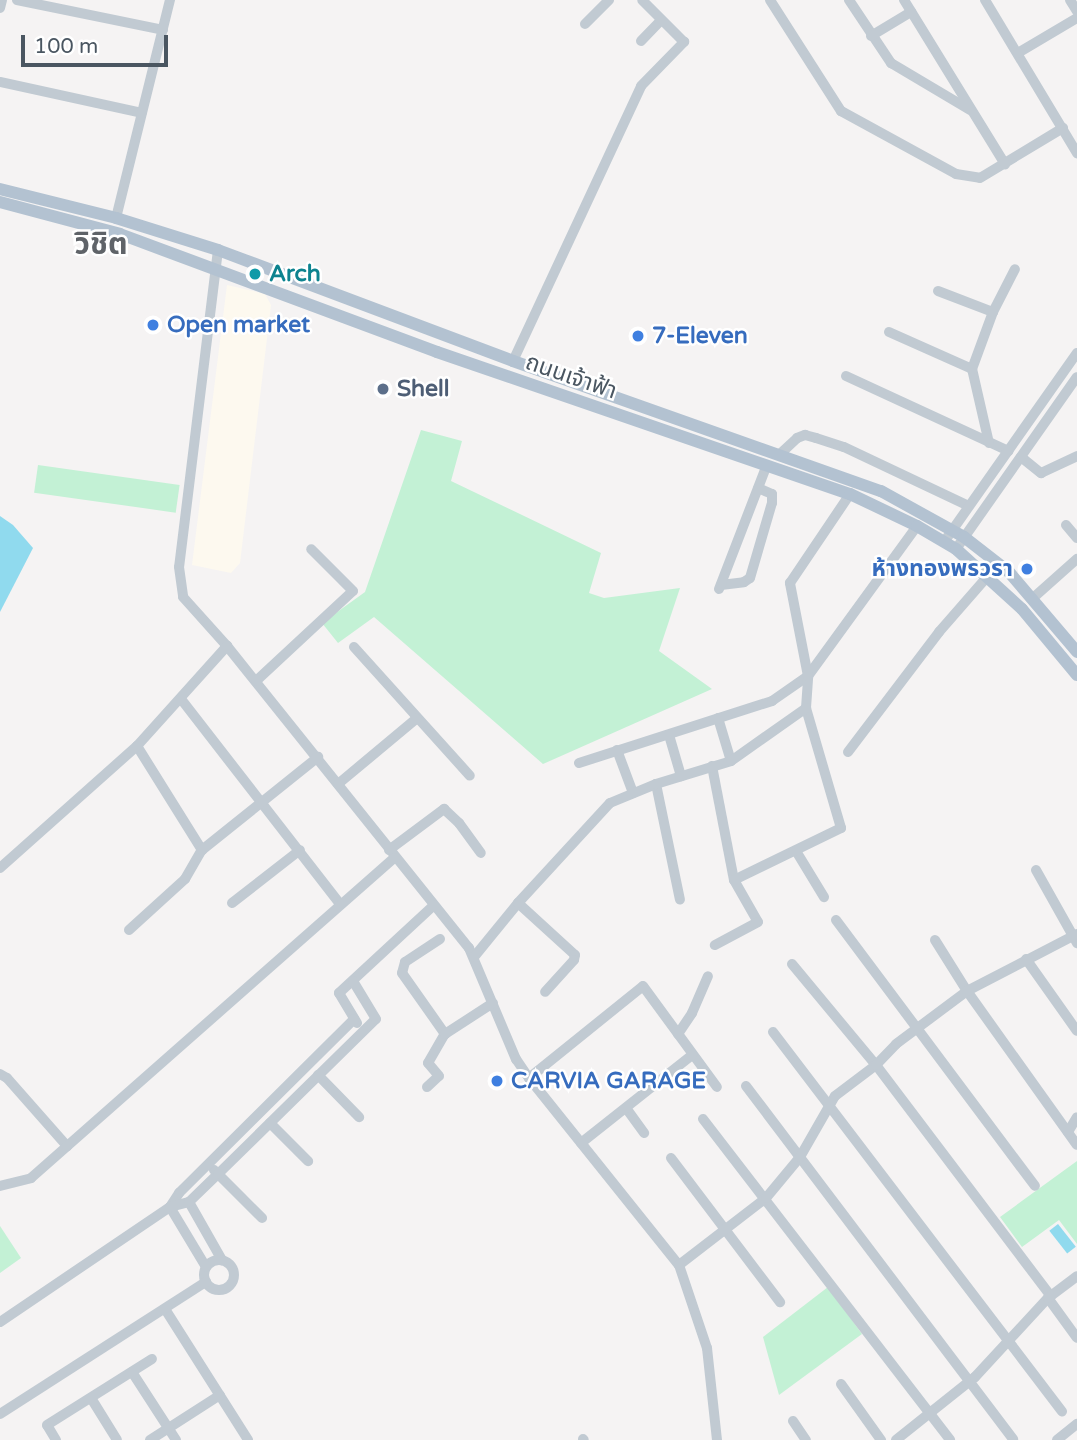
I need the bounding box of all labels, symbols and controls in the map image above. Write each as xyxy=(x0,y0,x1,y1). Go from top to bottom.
scale bar xyxy=(24,21,172,65)
text: 100 m xyxy=(34,34,98,59)
district label: วิชิต xyxy=(74,227,128,263)
place label: Arch xyxy=(269,260,321,288)
marker: Arch xyxy=(247,266,263,282)
place label: Open market xyxy=(167,311,310,339)
marker: Open market xyxy=(145,317,161,333)
place label: 7-Eleven xyxy=(652,322,748,350)
marker: 7-Eleven xyxy=(630,328,646,344)
street label: ถนนเจ้าฟ้า xyxy=(522,349,620,405)
place label: Shell xyxy=(397,375,449,403)
marker: Shell xyxy=(375,381,391,397)
place label: ห้างทองพรวรา xyxy=(872,555,1013,583)
marker: ห้างทองพรวรา xyxy=(1019,561,1035,577)
place label: CARVIA GARAGE xyxy=(511,1067,706,1095)
marker: CARVIA GARAGE xyxy=(489,1073,505,1089)

